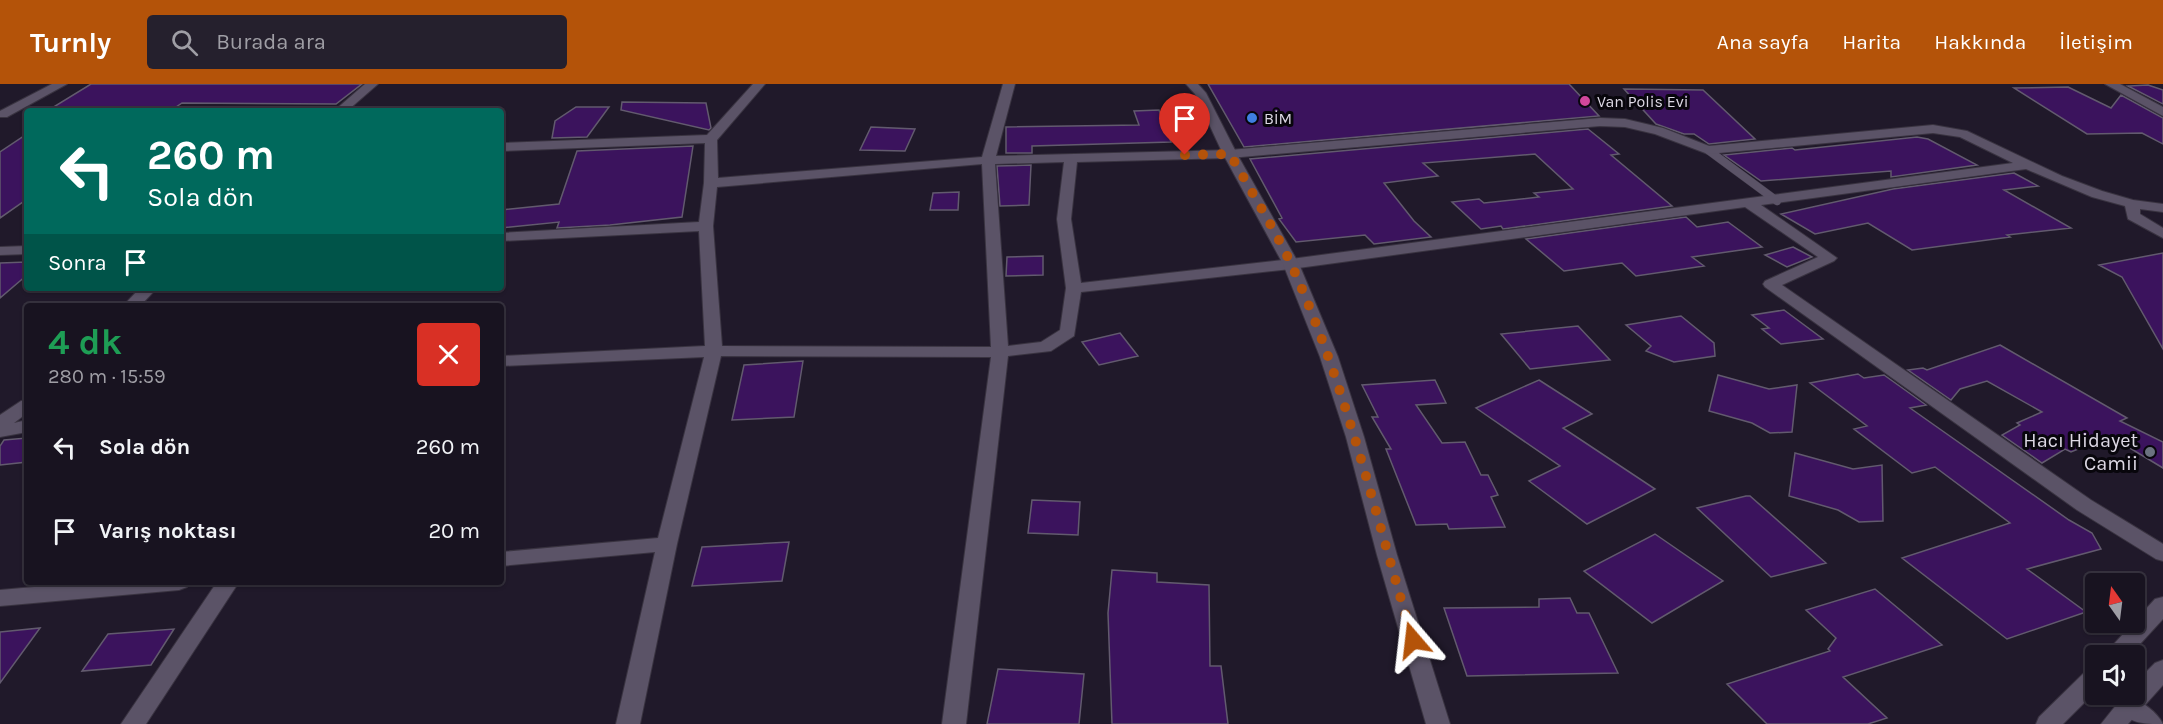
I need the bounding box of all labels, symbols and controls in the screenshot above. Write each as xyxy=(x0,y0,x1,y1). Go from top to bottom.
search box xyxy=(147,15,567,69)
text: Turnly xyxy=(30,26,111,59)
icon: search xyxy=(168,26,201,59)
text: Burada ara xyxy=(216,29,326,55)
text: Ana sayfa xyxy=(1717,30,1809,54)
text: Harita xyxy=(1842,30,1901,54)
text: Hakkında xyxy=(1934,30,2026,54)
text: İletişim xyxy=(2059,30,2133,54)
place label: Van Polis Evi xyxy=(1597,92,1689,111)
pin xyxy=(1159,93,1210,155)
marker: Van Polis Evi xyxy=(1578,94,1592,108)
icon: arrive xyxy=(1168,102,1201,135)
place label: BİM xyxy=(1264,109,1292,128)
marker: BİM xyxy=(1245,111,1259,125)
text: 260 m xyxy=(147,130,275,180)
icon: left xyxy=(48,132,126,210)
text: Sola dön xyxy=(147,181,254,213)
icon: arrive xyxy=(119,246,152,279)
text: Sonra xyxy=(48,250,107,276)
text: 4 dk xyxy=(48,321,122,363)
button: close xyxy=(417,323,480,386)
text: 280 m · 15:59 xyxy=(48,365,166,388)
place label: Hacı Hidayet Camii xyxy=(2023,429,2138,475)
icon: left xyxy=(48,431,81,464)
text: Sola dön xyxy=(99,434,190,460)
text: 260 m xyxy=(416,434,480,460)
marker: Hacı Hidayet Camii xyxy=(2143,445,2157,459)
icon: arrive xyxy=(48,515,81,548)
text: Varış noktası xyxy=(99,518,237,544)
text: 20 m xyxy=(428,518,480,544)
north arrow xyxy=(2085,573,2145,633)
map controls xyxy=(2085,573,2145,705)
position arrow xyxy=(1381,608,1445,672)
button: sound xyxy=(2085,645,2145,705)

